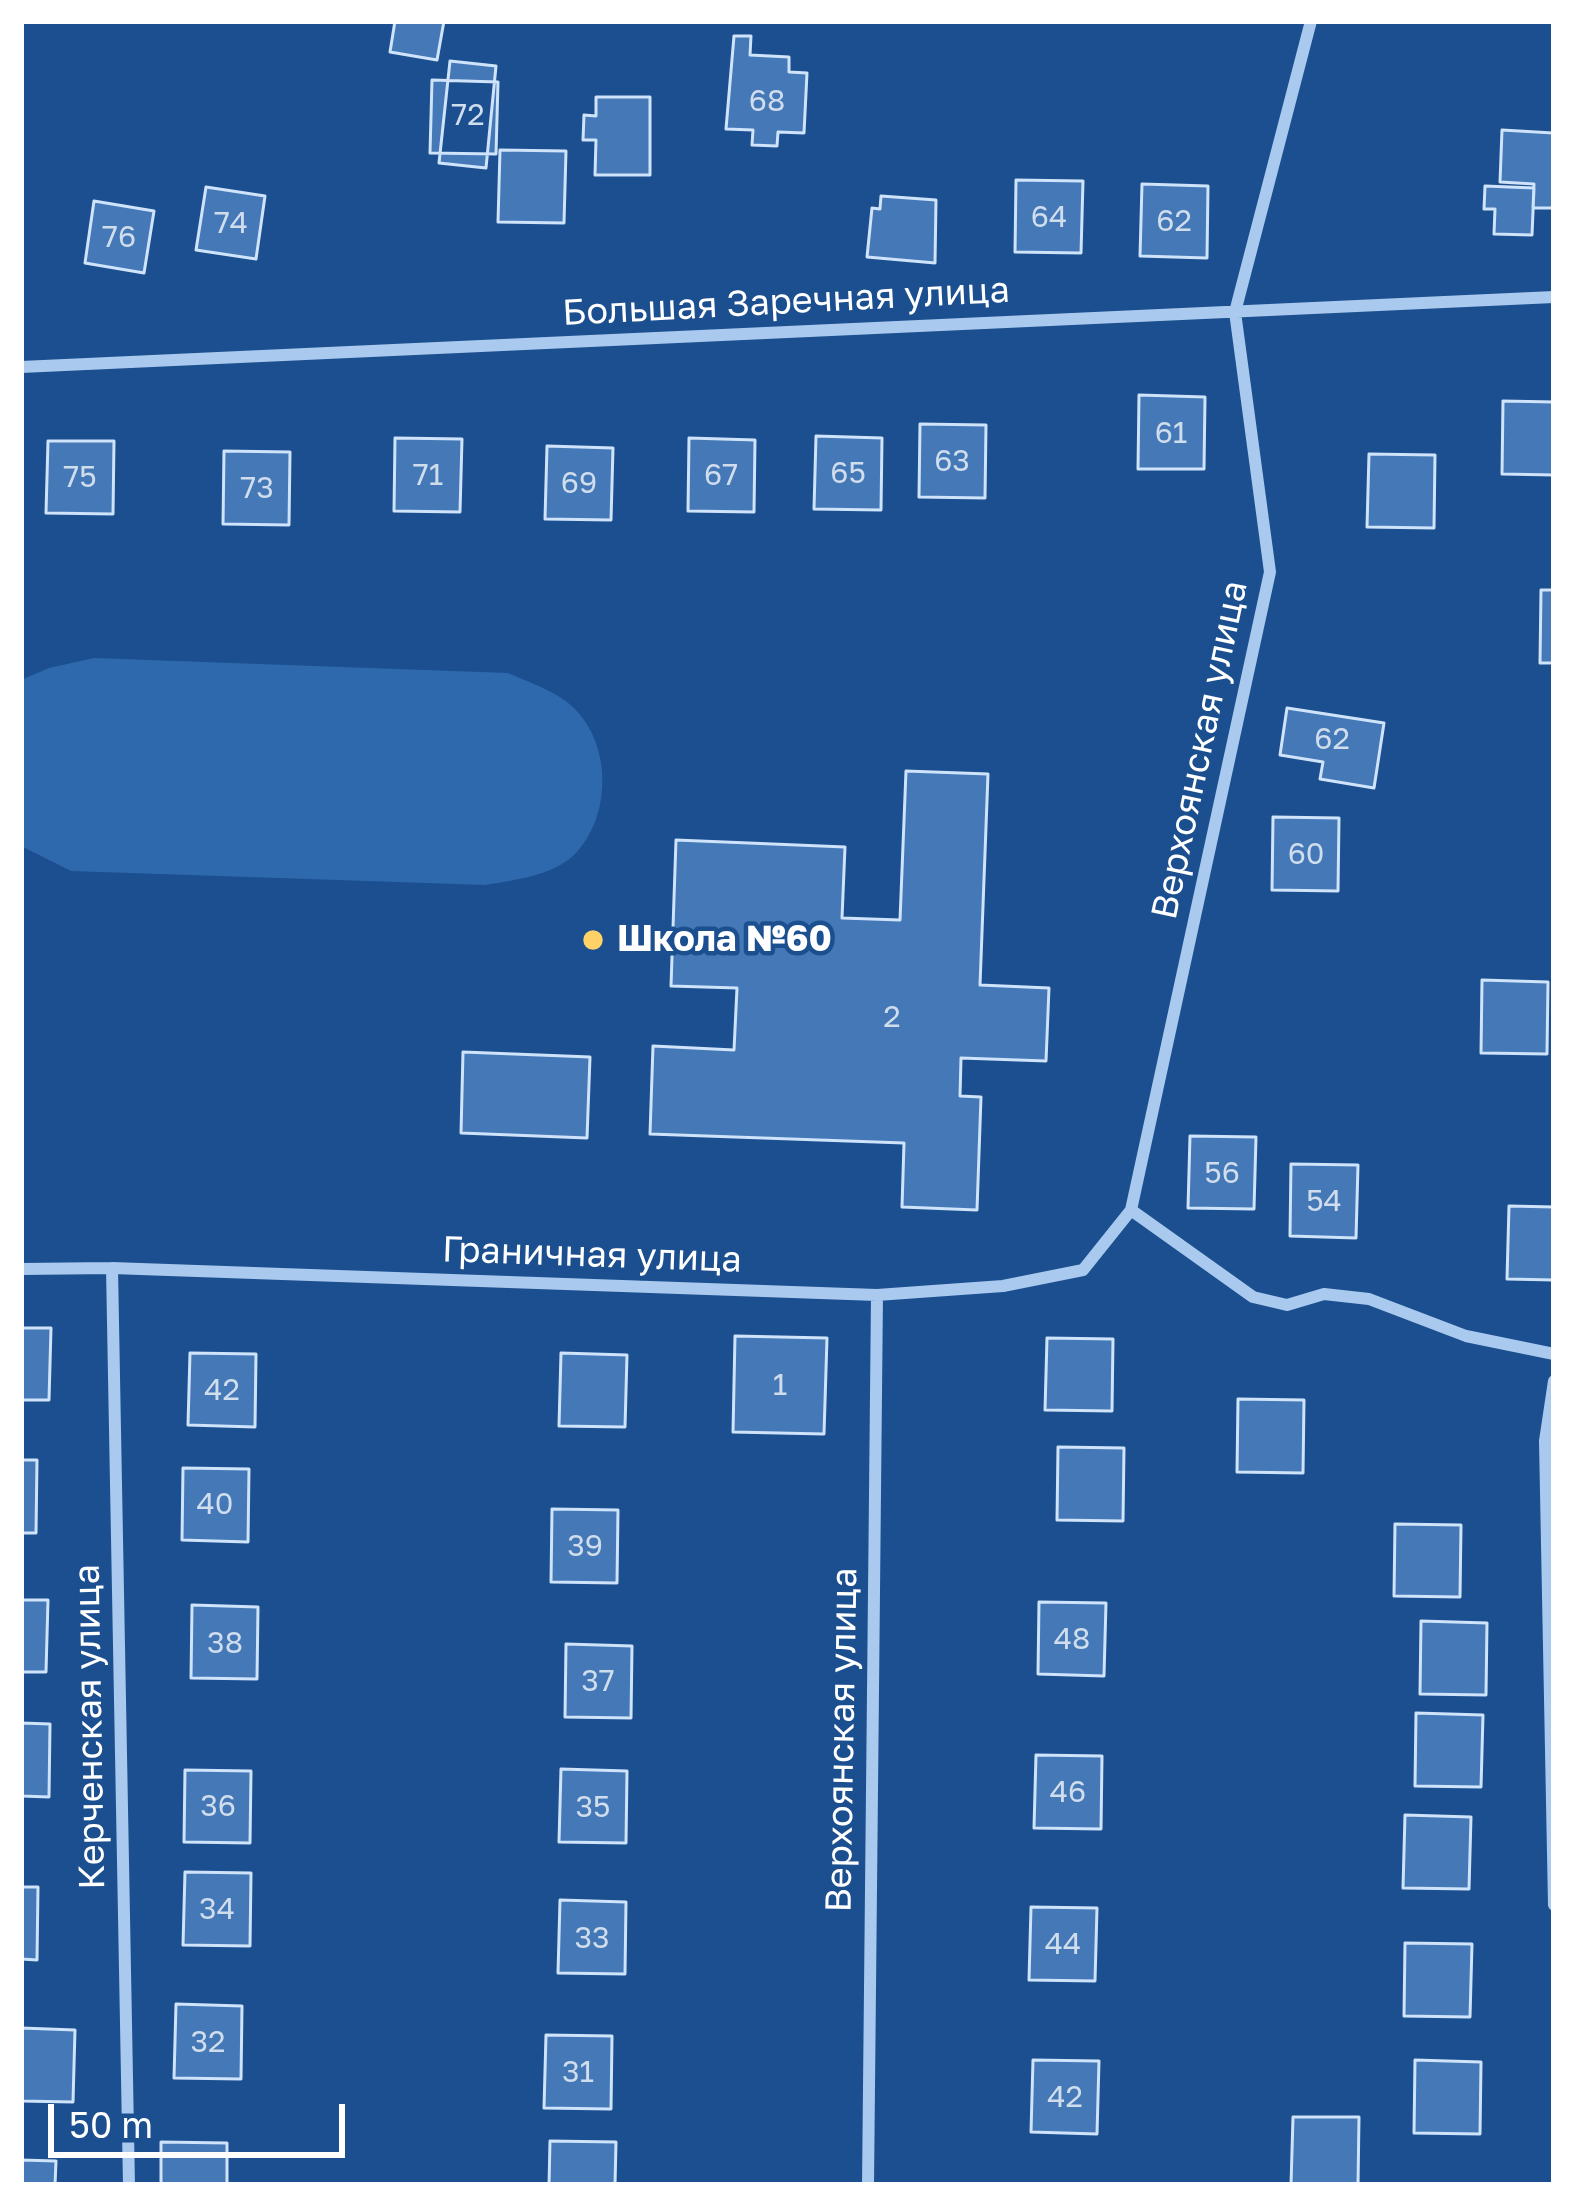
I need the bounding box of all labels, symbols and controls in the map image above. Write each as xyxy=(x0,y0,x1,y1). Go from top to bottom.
house number: 68 xyxy=(749,83,785,119)
house number: 72 xyxy=(451,97,485,133)
house number: 64 xyxy=(1031,199,1067,235)
house number: 62 xyxy=(1156,203,1192,239)
house number: 74 xyxy=(214,205,248,241)
house number: 76 xyxy=(102,219,136,255)
street label: Большая Заречная улица xyxy=(561,269,1011,335)
house number: 61 xyxy=(1155,415,1187,451)
house number: 63 xyxy=(934,443,970,479)
house number: 65 xyxy=(830,455,866,491)
house number: 71 xyxy=(413,457,443,493)
house number: 67 xyxy=(704,457,738,493)
house number: 75 xyxy=(63,459,97,495)
house number: 69 xyxy=(561,465,597,501)
house number: 73 xyxy=(240,470,274,506)
street label: Верхоянская улица xyxy=(1143,577,1257,923)
house number: 62 xyxy=(1314,721,1350,757)
house number: 60 xyxy=(1288,836,1324,872)
place label: Школа №60 xyxy=(617,918,832,962)
marker: Школа №60 xyxy=(580,927,606,953)
house number: 2 xyxy=(883,999,901,1035)
house number: 56 xyxy=(1204,1155,1240,1191)
house number: 54 xyxy=(1306,1183,1342,1219)
street label: Граничная улица xyxy=(441,1228,743,1282)
house number: 1 xyxy=(773,1367,787,1403)
house number: 42 xyxy=(204,1372,240,1408)
house number: 40 xyxy=(197,1486,233,1522)
house number: 39 xyxy=(567,1528,603,1564)
street label: Керченская улица xyxy=(66,1564,114,1890)
street label: Верхоянская улица xyxy=(817,1567,867,1913)
house number: 48 xyxy=(1054,1621,1090,1657)
house number: 38 xyxy=(207,1625,243,1661)
house number: 37 xyxy=(581,1663,615,1699)
house number: 46 xyxy=(1050,1774,1086,1810)
house number: 36 xyxy=(200,1788,236,1824)
house number: 35 xyxy=(576,1789,610,1825)
house number: 34 xyxy=(199,1891,235,1927)
house number: 33 xyxy=(574,1920,610,1956)
house number: 44 xyxy=(1045,1926,1081,1962)
house number: 32 xyxy=(191,2024,225,2060)
house number: 31 xyxy=(562,2054,594,2090)
house number: 42 xyxy=(1047,2079,1083,2115)
scale bar xyxy=(54,2080,351,2154)
text: 50 m xyxy=(69,2103,153,2146)

